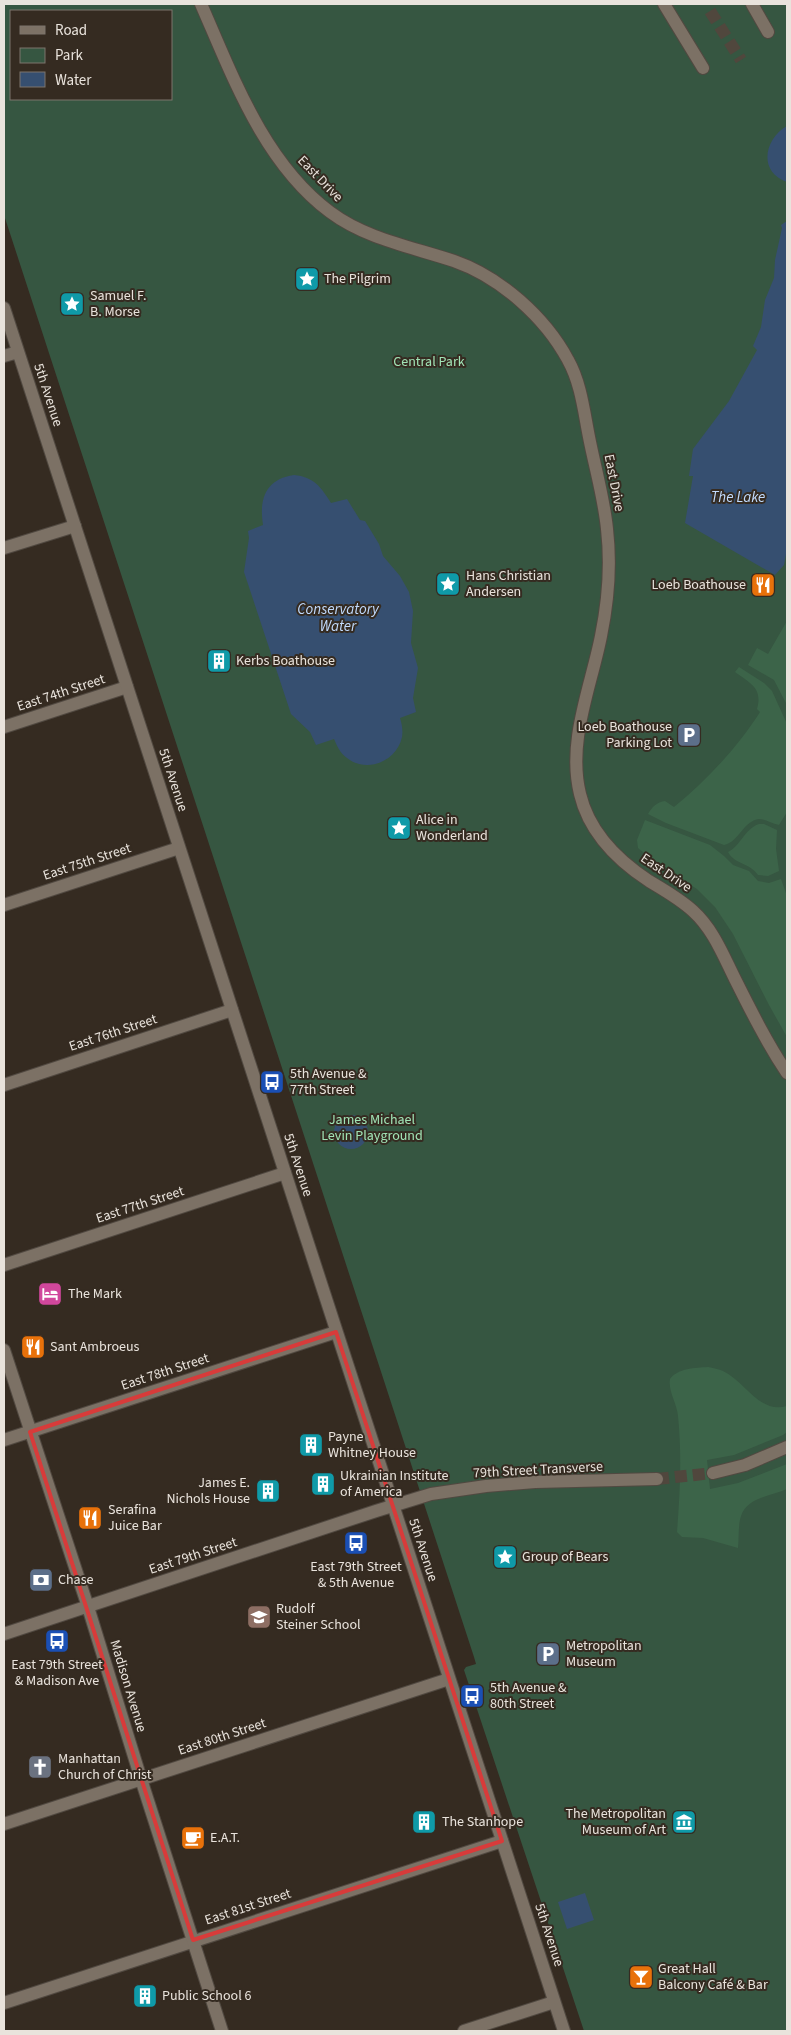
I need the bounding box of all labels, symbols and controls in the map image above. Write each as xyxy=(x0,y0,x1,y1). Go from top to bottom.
legend xyxy=(10,10,172,100)
text: Road xyxy=(55,20,87,41)
text: Park xyxy=(55,45,84,66)
text: Water xyxy=(55,70,92,91)
street label: East Drive xyxy=(293,151,347,207)
place icon: The Pilgrim xyxy=(294,266,320,292)
place label: The Pilgrim xyxy=(324,269,391,289)
place label: Samuel F. B. Morse xyxy=(90,286,146,322)
place icon: Samuel F. B. Morse xyxy=(59,291,85,317)
park label: Central Park xyxy=(393,352,465,372)
street label: 5th Avenue xyxy=(28,361,68,429)
street label: East Drive xyxy=(599,453,629,513)
water label: The Lake xyxy=(711,487,765,508)
place label: Hans Christian Andersen xyxy=(466,566,551,602)
place icon: Hans Christian Andersen xyxy=(435,571,461,597)
restaurant icon: Loeb Boathouse xyxy=(750,572,776,598)
place label: Loeb Boathouse xyxy=(651,575,746,595)
water label: Conservatory Water xyxy=(297,599,380,637)
building icon: Kerbs Boathouse xyxy=(206,648,232,674)
place label: Kerbs Boathouse xyxy=(236,651,335,671)
street label: East 74th Street xyxy=(14,669,108,717)
place label: Loeb Boathouse Parking Lot xyxy=(577,717,672,753)
parking icon: Loeb Boathouse Parking Lot xyxy=(676,722,702,748)
street label: 5th Avenue xyxy=(153,746,193,814)
place label: Alice in Wonderland xyxy=(416,810,488,846)
place icon: Alice in Wonderland xyxy=(386,815,412,841)
street label: East 75th Street xyxy=(40,838,134,886)
street label: East Drive xyxy=(636,849,696,898)
street label: East 76th Street xyxy=(66,1009,160,1057)
place label: 5th Avenue & 77th Street xyxy=(290,1064,367,1100)
bus stop icon: 5th Avenue & 77th Street xyxy=(259,1069,285,1095)
park label: James Michael Levin Playground xyxy=(321,1110,423,1146)
street label: 5th Avenue xyxy=(278,1131,318,1199)
street label: East 77th Street xyxy=(93,1181,187,1229)
hotel icon: The Mark xyxy=(37,1281,63,1307)
place label: The Mark xyxy=(68,1284,122,1304)
restaurant icon: Sant Ambroeus xyxy=(20,1334,46,1360)
place label: Sant Ambroeus xyxy=(50,1337,140,1357)
street label: East 78th Street xyxy=(118,1348,212,1396)
place label: Payne Whitney House xyxy=(328,1427,416,1463)
building icon: Payne Whitney House xyxy=(298,1432,324,1458)
street label: 79th Street Transverse xyxy=(473,1457,603,1483)
place label: Ukrainian Institute of America xyxy=(340,1466,449,1502)
building icon: Ukrainian Institute of America xyxy=(310,1471,336,1497)
place label: James E. Nichols House xyxy=(167,1473,250,1509)
building icon: James E. Nichols House xyxy=(255,1478,281,1504)
place label: Serafina Juice Bar xyxy=(108,1500,162,1536)
restaurant icon: Serafina Juice Bar xyxy=(77,1505,103,1531)
street label: 5th Avenue xyxy=(403,1516,443,1584)
bus stop icon: East 79th Street & 5th Avenue xyxy=(343,1530,369,1556)
street label: East 79th Street xyxy=(146,1532,240,1580)
place icon: Group of Bears xyxy=(492,1544,518,1570)
place label: Group of Bears xyxy=(522,1547,608,1567)
place label: East 79th Street & 5th Avenue xyxy=(310,1557,402,1593)
bank icon: Chase xyxy=(28,1567,54,1593)
place label: Chase xyxy=(58,1570,94,1590)
place label: Rudolf Steiner School xyxy=(276,1599,361,1635)
school or university icon: Rudolf Steiner School xyxy=(246,1604,272,1630)
bus stop icon: East 79th Street & Madison Ave xyxy=(44,1628,70,1654)
place label: Metropolitan Museum xyxy=(566,1636,642,1672)
street label: Madison Avenue xyxy=(104,1637,152,1735)
parking icon: Metropolitan Museum xyxy=(535,1641,561,1667)
place label: East 79th Street & Madison Ave xyxy=(11,1655,103,1691)
place label: 5th Avenue & 80th Street xyxy=(490,1678,567,1714)
bus stop icon: 5th Avenue & 80th Street xyxy=(459,1683,485,1709)
street label: East 80th Street xyxy=(175,1713,269,1761)
place label: Manhattan Church of Christ xyxy=(58,1749,152,1785)
church icon: Manhattan Church of Christ xyxy=(27,1754,53,1780)
place label: The Metropolitan Museum of Art xyxy=(566,1804,666,1840)
building icon: The Stanhope xyxy=(411,1809,437,1835)
museum icon: The Metropolitan Museum of Art xyxy=(671,1809,697,1835)
place label: The Stanhope xyxy=(442,1812,523,1832)
cafe icon: E.A.T. xyxy=(180,1825,206,1851)
place label: E.A.T. xyxy=(210,1828,240,1848)
street label: East 81st Street xyxy=(202,1884,294,1930)
street label: 5th Avenue xyxy=(529,1901,569,1969)
place label: Great Hall Balcony Café & Bar xyxy=(658,1959,768,1995)
bar icon: Great Hall Balcony Café & Bar xyxy=(628,1964,654,1990)
building icon: Public School 6 xyxy=(132,1983,158,2009)
place label: Public School 6 xyxy=(162,1986,252,2006)

